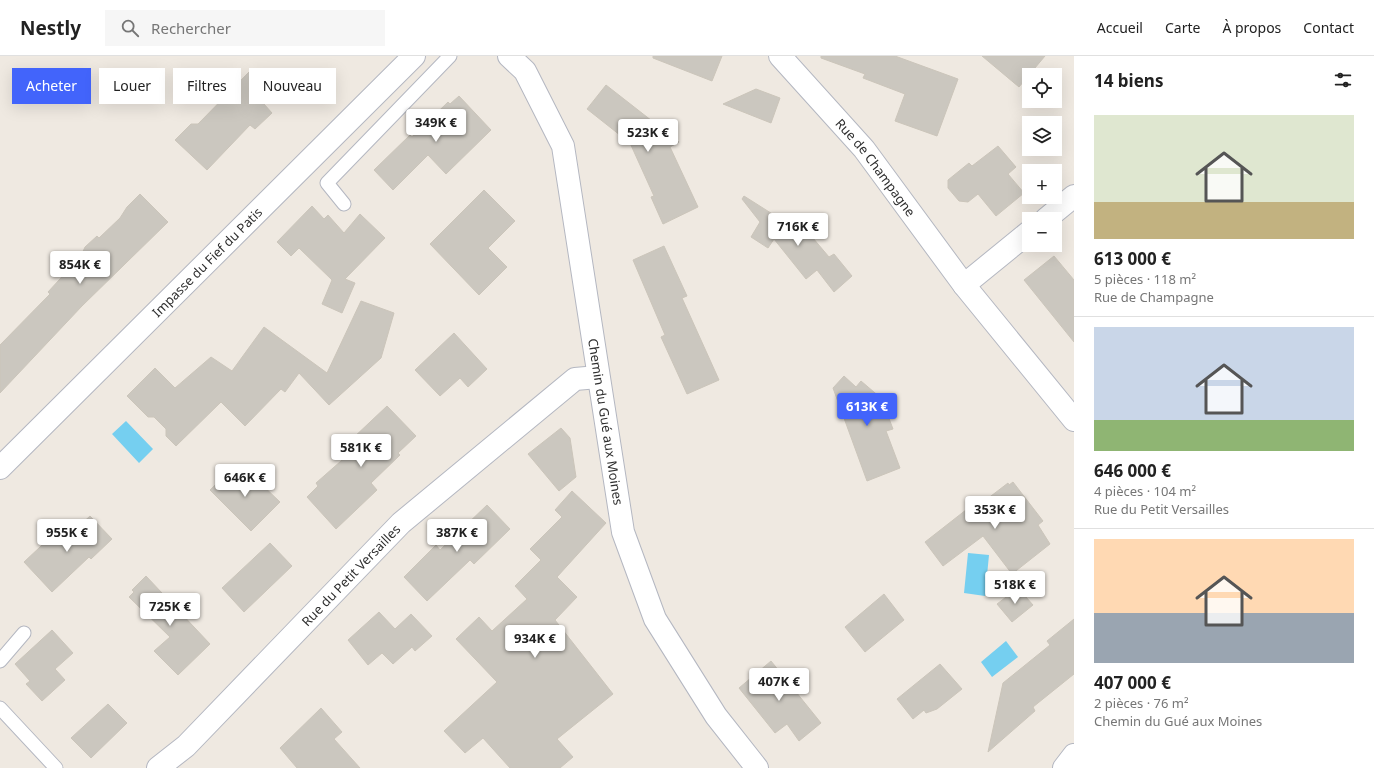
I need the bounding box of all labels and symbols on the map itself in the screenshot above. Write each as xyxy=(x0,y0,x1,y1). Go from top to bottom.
pin: 349K € xyxy=(403,109,469,143)
street label: Rue de Champagne xyxy=(832,115,920,220)
pin: 523K € xyxy=(615,119,681,153)
street label: Impasse du Fief du Patis xyxy=(148,203,266,321)
pin: 716K € xyxy=(765,213,831,247)
pin: 854K € xyxy=(47,251,113,285)
street label: Chemin du Gué aux Moines xyxy=(584,337,628,506)
pin: 613K € xyxy=(834,393,900,427)
pin: 581K € xyxy=(328,434,394,468)
pin: 646K € xyxy=(212,464,278,498)
pin: 353K € xyxy=(962,496,1028,530)
pin: 955K € xyxy=(34,519,100,553)
pin: 387K € xyxy=(424,519,490,553)
street label: Rue du Petit Versailles xyxy=(297,520,404,630)
pin: 518K € xyxy=(982,571,1048,605)
pin: 725K € xyxy=(137,593,203,627)
pin: 934K € xyxy=(502,625,568,659)
pin: 407K € xyxy=(746,668,812,702)

